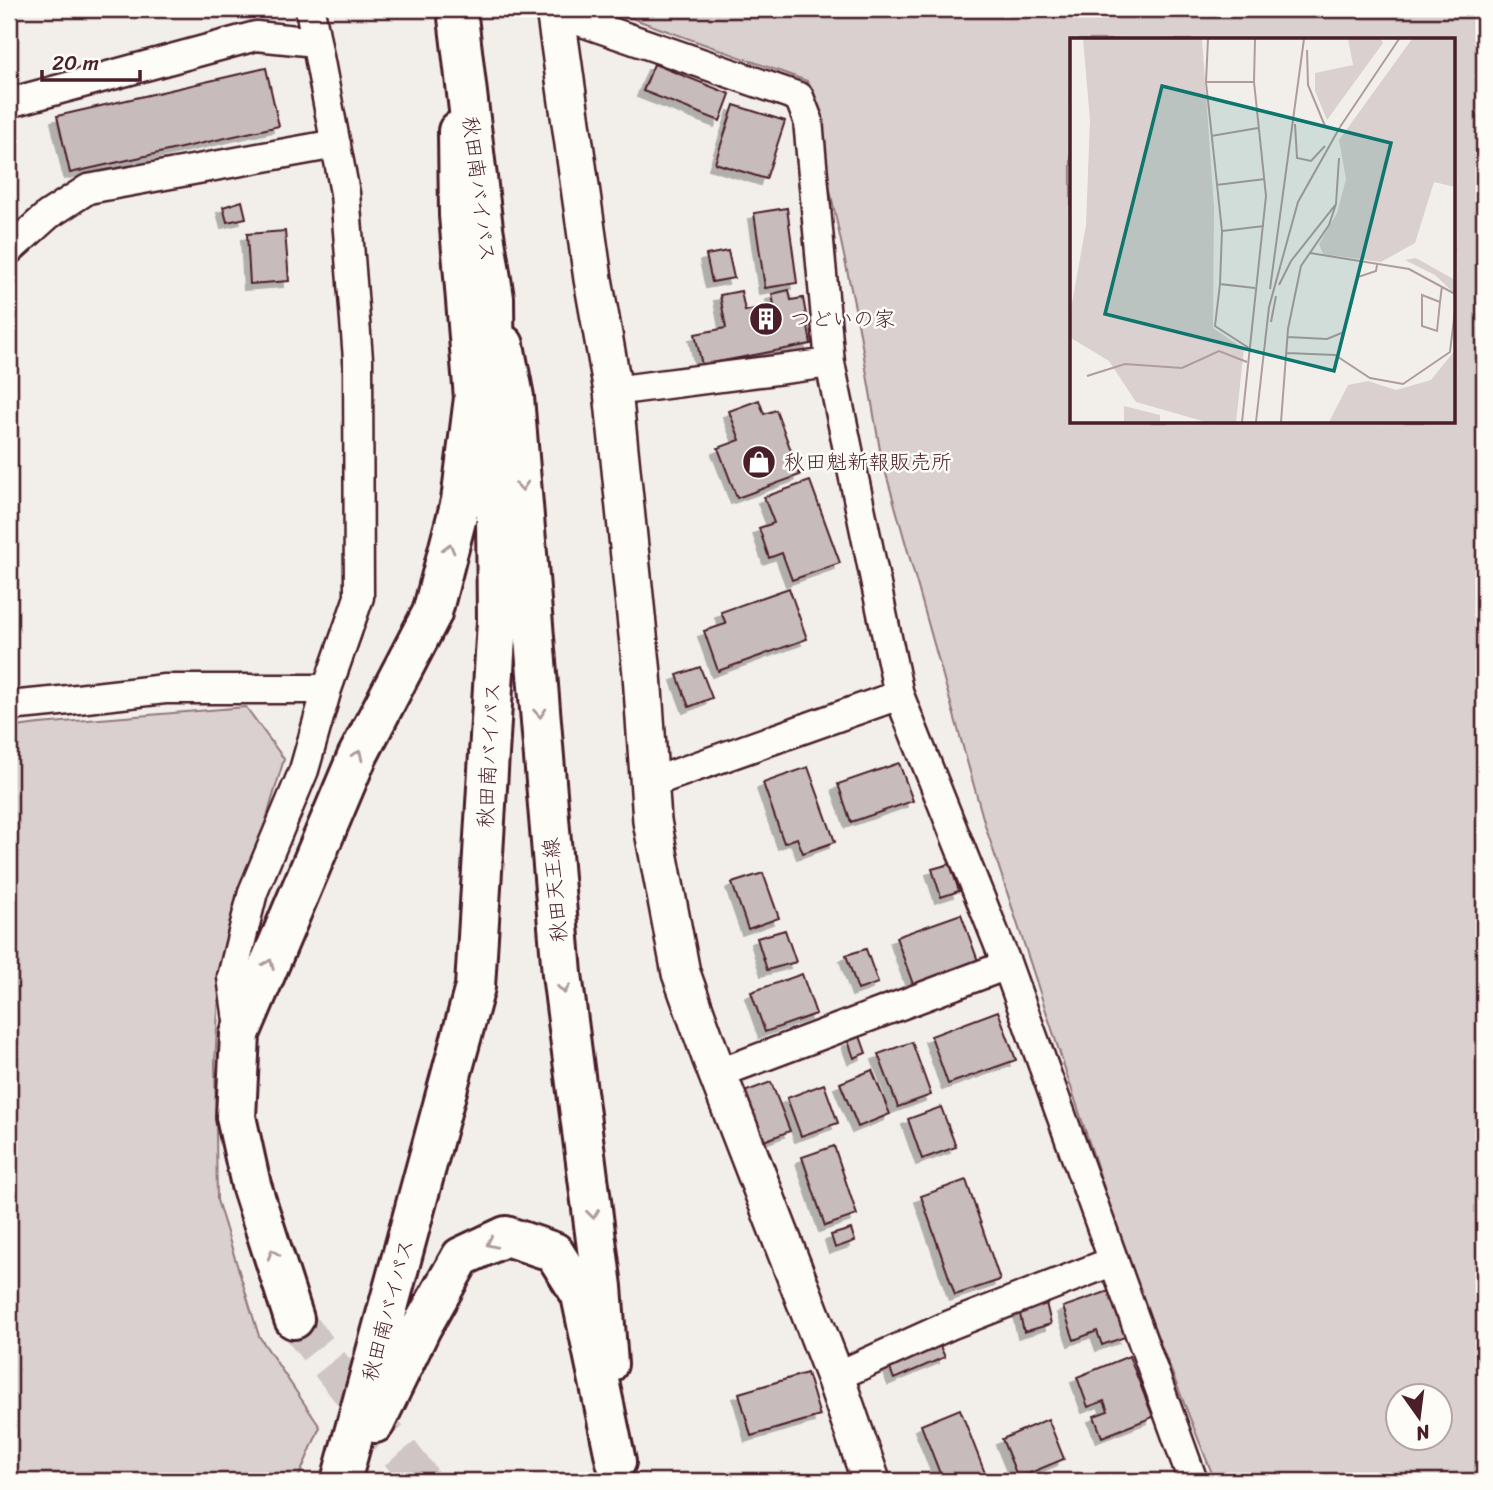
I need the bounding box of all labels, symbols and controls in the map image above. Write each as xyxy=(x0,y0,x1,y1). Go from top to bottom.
scale bar xyxy=(42,38,140,82)
inset map xyxy=(1070,38,1454,424)
text: 20 m xyxy=(52,44,99,82)
street label: 秋田南バイパス xyxy=(451,114,507,264)
building icon: つどいの家 xyxy=(747,300,785,338)
place label: つどいの家 xyxy=(790,300,895,338)
shop icon: 秋田魁新報販売所 xyxy=(740,443,778,481)
place label: 秋田魁新報販売所 xyxy=(784,443,952,481)
one-way arrow xyxy=(514,481,529,492)
one-way arrow xyxy=(441,542,455,554)
street label: 秋田南バイパス xyxy=(466,681,512,829)
one-way arrow xyxy=(532,708,547,719)
one-way arrow xyxy=(350,750,364,762)
street label: 秋田天王線 xyxy=(531,836,579,944)
one-way arrow xyxy=(261,959,275,972)
one-way arrow xyxy=(556,983,571,995)
one-way arrow xyxy=(585,1208,600,1220)
street label: 秋田南バイパス xyxy=(351,1234,425,1386)
one-way arrow xyxy=(486,1235,498,1249)
one-way arrow xyxy=(267,1248,282,1260)
north arrow xyxy=(1384,1382,1454,1452)
text: N xyxy=(1412,1415,1434,1451)

